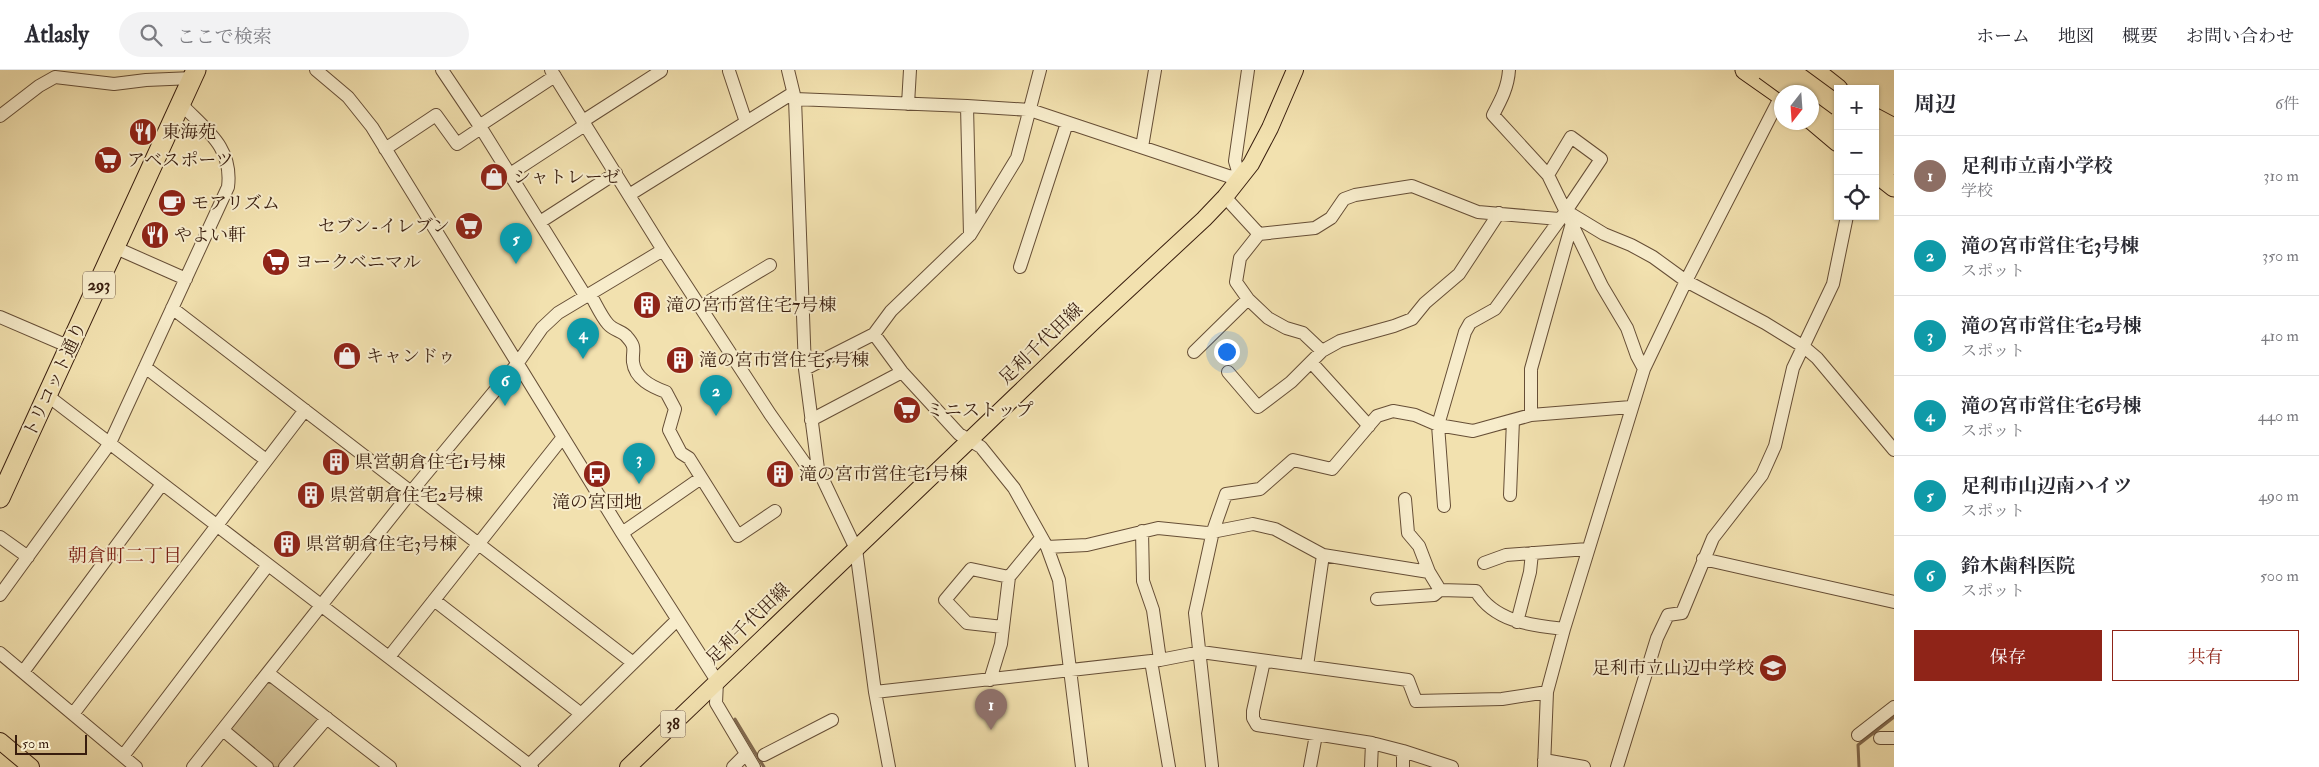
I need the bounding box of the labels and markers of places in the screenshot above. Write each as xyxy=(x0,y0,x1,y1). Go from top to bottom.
restaurant icon: 東海苑 xyxy=(128,117,158,147)
place label: 東海苑 xyxy=(162,121,216,144)
supermarket icon: アベスポーツ xyxy=(93,145,123,175)
place label: アベスポーツ xyxy=(127,149,234,172)
shop icon: シャトレーゼ xyxy=(479,162,509,192)
place label: シャトレーゼ xyxy=(513,166,620,189)
cafe icon: モアリズム xyxy=(157,188,187,218)
place label: モアリズム xyxy=(191,192,280,215)
supermarket icon: セブン-イレブン xyxy=(454,211,484,241)
place label: セブン-イレブン xyxy=(318,215,450,238)
restaurant icon: やよい軒 xyxy=(140,220,170,250)
pin: 5 xyxy=(500,223,532,264)
place label: やよい軒 xyxy=(174,224,246,247)
supermarket icon: ヨークベニマル xyxy=(261,247,291,277)
place label: ヨークベニマル xyxy=(295,251,421,274)
building icon: 滝の宮市営住宅7号棟 xyxy=(632,290,662,320)
place label: 滝の宮市営住宅7号棟 xyxy=(666,294,836,317)
pin: 4 xyxy=(567,318,599,359)
shop icon: キャンドゥ xyxy=(332,341,362,371)
place label: キャンドゥ xyxy=(366,345,456,368)
building icon: 滝の宮市営住宅5号棟 xyxy=(665,345,695,375)
place label: 滝の宮市営住宅5号棟 xyxy=(699,349,869,372)
pin: 6 xyxy=(489,365,521,406)
pin: 2 xyxy=(700,375,732,416)
supermarket icon: ミニストップ xyxy=(892,395,922,425)
place label: ミニストップ xyxy=(926,399,1033,422)
pin: 3 xyxy=(623,443,655,484)
building icon: 県営朝倉住宅1号棟 xyxy=(321,447,351,477)
place label: 県営朝倉住宅1号棟 xyxy=(355,451,505,474)
bus stop icon: 滝の宮団地 xyxy=(582,459,612,489)
building icon: 滝の宮市営住宅1号棟 xyxy=(765,459,795,489)
place label: 滝の宮市営住宅1号棟 xyxy=(799,463,967,486)
building icon: 県営朝倉住宅2号棟 xyxy=(296,480,326,510)
place label: 県営朝倉住宅2号棟 xyxy=(330,484,483,507)
place label: 滝の宮団地 xyxy=(552,491,642,514)
building icon: 県営朝倉住宅3号棟 xyxy=(272,529,302,559)
place label: 県営朝倉住宅3号棟 xyxy=(306,533,457,556)
school or university icon: 足利市立山辺中学校 xyxy=(1758,653,1788,683)
place label: 足利市立山辺中学校 xyxy=(1592,657,1754,680)
pin: 1 xyxy=(975,689,1007,730)

